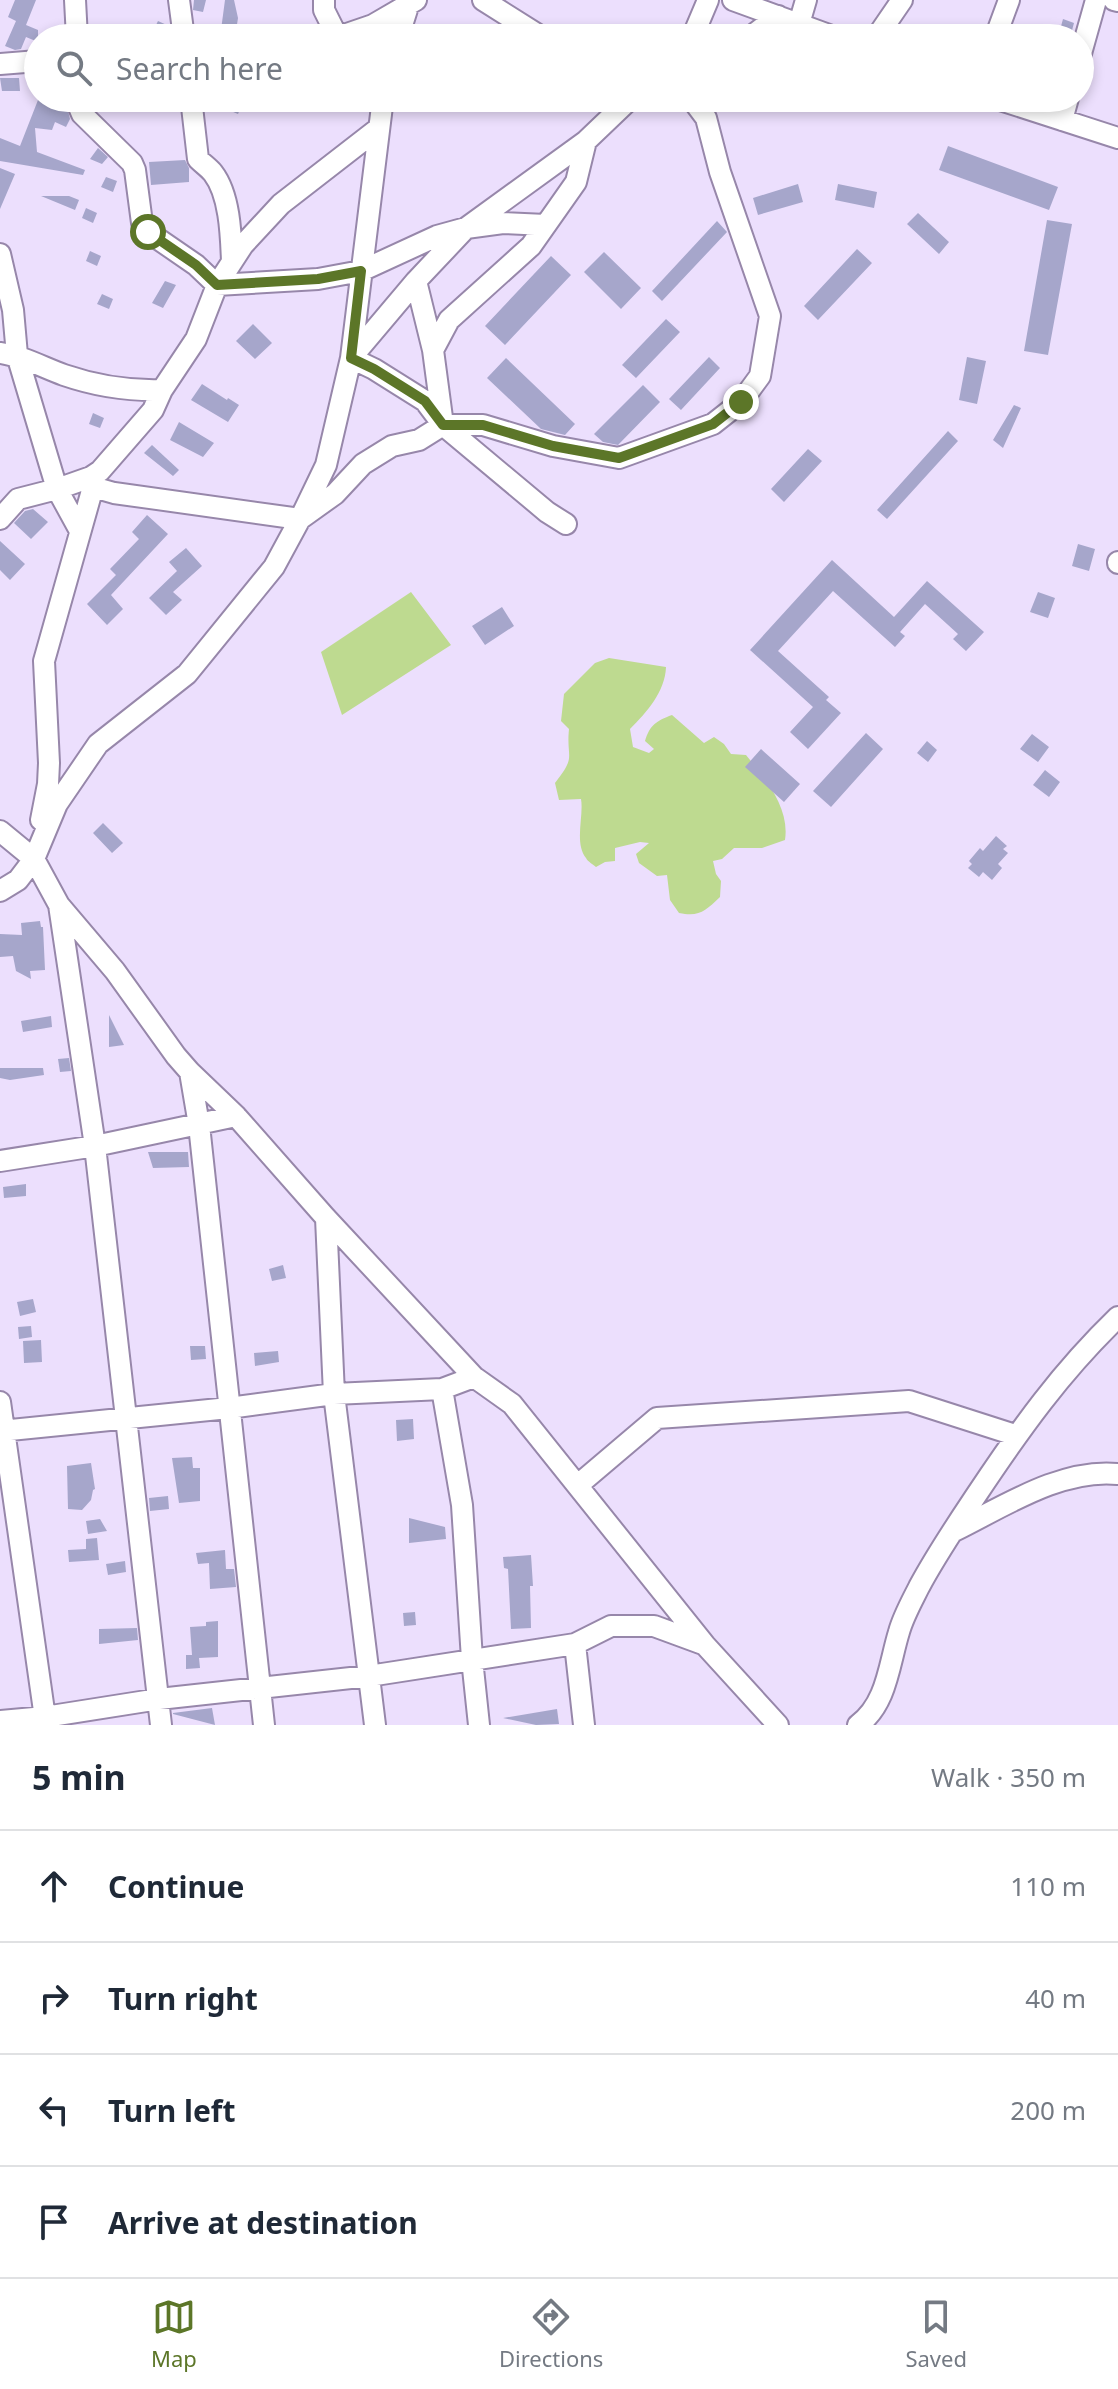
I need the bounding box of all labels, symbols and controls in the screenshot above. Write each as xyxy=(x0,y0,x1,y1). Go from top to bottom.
search box xyxy=(24,24,1094,112)
icon: search xyxy=(52,46,96,90)
text: Search here xyxy=(116,48,283,89)
route start xyxy=(130,214,166,250)
route end xyxy=(723,384,759,420)
text: 5 min xyxy=(32,1754,126,1800)
text: Walk · 350 m xyxy=(931,1759,1086,1795)
icon: ahead xyxy=(32,1864,76,1908)
text: Continue xyxy=(108,1866,244,1907)
text: 110 m xyxy=(1010,1868,1086,1904)
icon: right xyxy=(32,1976,76,2020)
text: Turn right xyxy=(108,1978,258,2019)
text: 40 m xyxy=(1025,1980,1086,2016)
icon: left xyxy=(32,2088,76,2132)
text: Turn left xyxy=(108,2090,236,2131)
text: 200 m xyxy=(1010,2092,1086,2128)
icon: arrive xyxy=(32,2200,76,2244)
text: Arrive at destination xyxy=(108,2202,418,2243)
tab: Map xyxy=(151,2295,197,2373)
tab: Directions xyxy=(499,2295,603,2373)
tab: Saved xyxy=(905,2295,967,2373)

